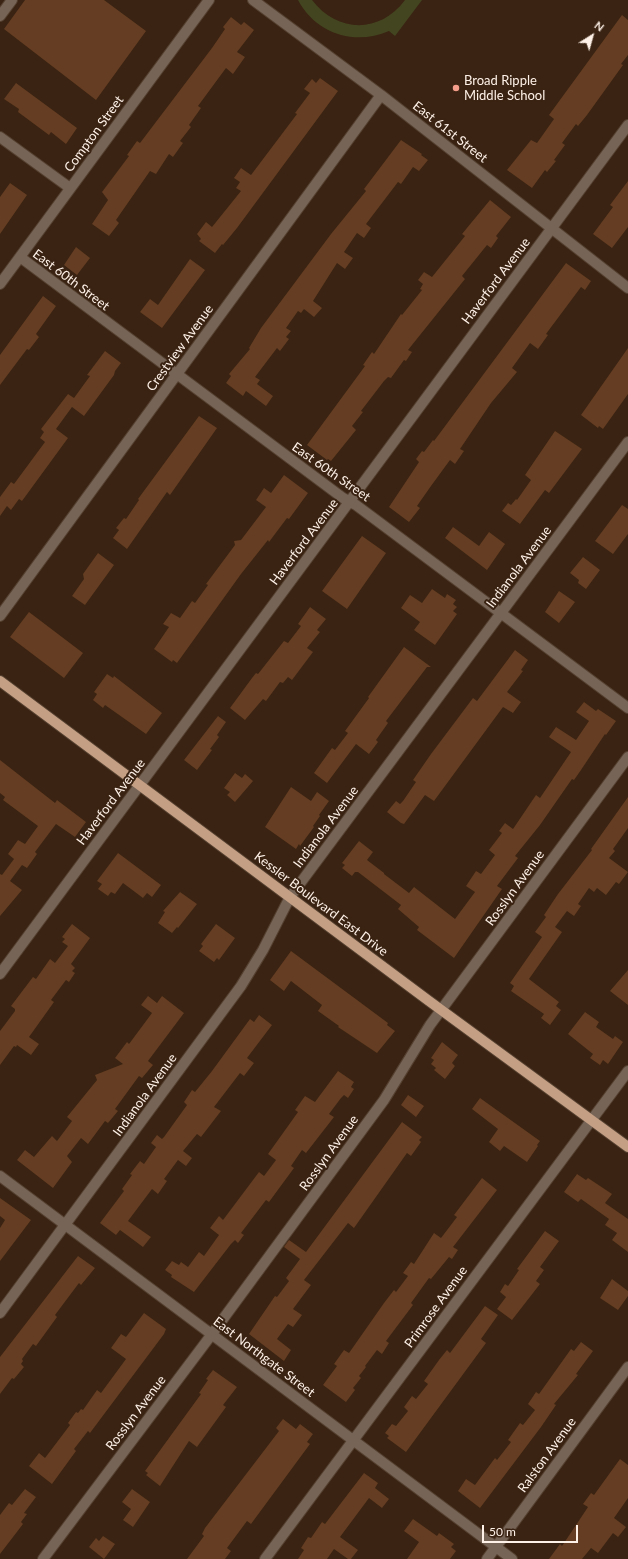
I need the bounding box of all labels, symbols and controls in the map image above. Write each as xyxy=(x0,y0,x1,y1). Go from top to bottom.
north arrow xyxy=(572,16,612,56)
text: N xyxy=(592,18,607,34)
place label: Broad Ripple Middle School xyxy=(464,73,545,104)
marker: Broad Ripple Middle School xyxy=(451,83,461,93)
street label: Compton Street xyxy=(61,93,127,175)
street label: East 61st Street xyxy=(410,98,490,166)
street label: Haverford Avenue xyxy=(458,235,534,327)
street label: East 60th Street xyxy=(30,246,112,314)
street label: Crestview Avenue xyxy=(143,302,217,394)
street label: East 60th Street xyxy=(289,439,373,505)
street label: Haverford Avenue xyxy=(266,496,342,588)
street label: Indianola Avenue xyxy=(483,523,555,611)
street label: Haverford Avenue xyxy=(73,756,149,848)
street label: Indianola Avenue xyxy=(290,783,362,871)
street label: Rosslyn Avenue xyxy=(482,847,548,929)
street label: Kessler Boulevard East Drive xyxy=(251,849,391,959)
street label: Indianola Avenue xyxy=(110,1051,180,1139)
street label: Rosslyn Avenue xyxy=(296,1112,362,1194)
street label: Primrose Avenue xyxy=(401,1263,471,1351)
street label: East Northgate Street xyxy=(210,1314,318,1400)
street label: Rosslyn Avenue xyxy=(103,1372,169,1454)
street label: Ralston Avenue xyxy=(515,1414,579,1496)
scale bar xyxy=(484,1517,580,1543)
text: 50 m xyxy=(489,1524,516,1539)

